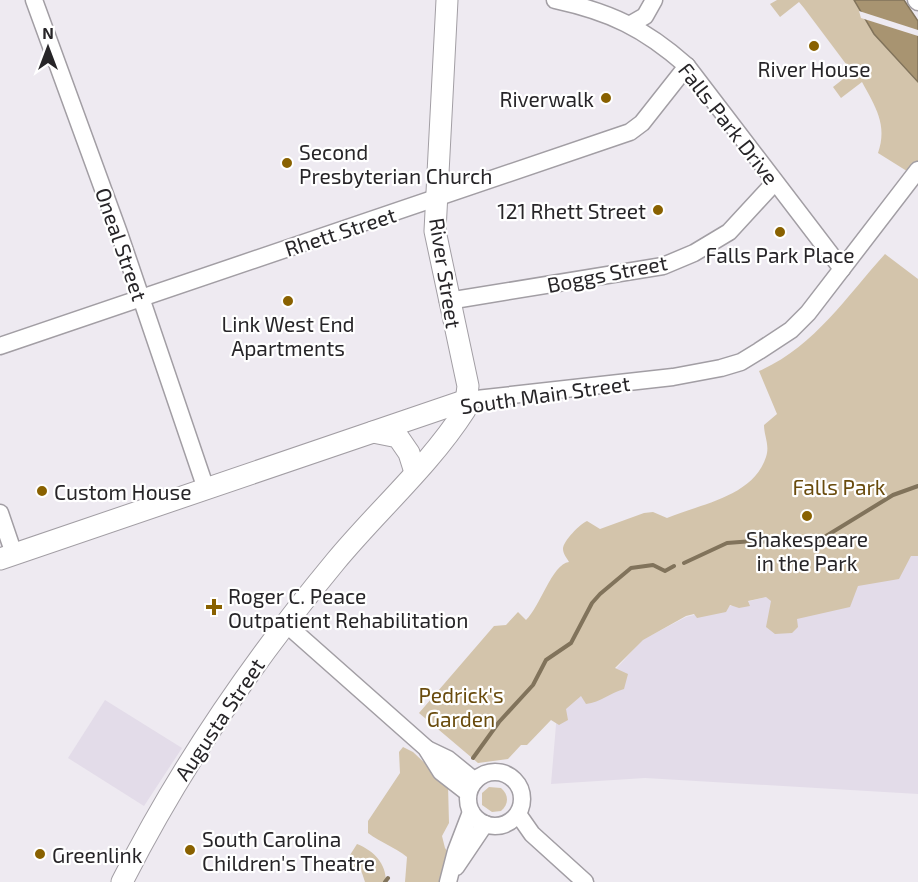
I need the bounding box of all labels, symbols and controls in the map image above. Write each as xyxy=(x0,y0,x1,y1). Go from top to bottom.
north arrow xyxy=(18,18,78,78)
text: N xyxy=(42,23,54,42)
marker: River House xyxy=(807,39,821,53)
place label: River House xyxy=(757,56,871,81)
street label: Falls Park Drive xyxy=(674,57,784,189)
place label: Riverwalk xyxy=(499,86,594,111)
marker: Riverwalk xyxy=(599,91,613,105)
place label: Second Presbyterian Church xyxy=(299,139,493,188)
marker: Second Presbyterian Church xyxy=(280,156,294,170)
street label: Oneal Street xyxy=(91,184,153,304)
place label: 121 Rhett Street xyxy=(497,198,646,223)
street label: Rhett Street xyxy=(281,201,399,261)
marker: 121 Rhett Street xyxy=(651,203,665,217)
street label: River Street xyxy=(425,216,467,330)
marker: Falls Park Place xyxy=(773,225,787,239)
place label: Falls Park Place xyxy=(705,242,855,267)
street label: Boggs Street xyxy=(545,249,669,297)
marker: Link West End Apartments xyxy=(281,294,295,308)
place label: Link West End Apartments xyxy=(221,311,355,360)
street label: South Main Street xyxy=(459,370,631,418)
park label: Falls Park xyxy=(792,474,886,499)
place label: Custom House xyxy=(54,479,192,504)
marker: Custom House xyxy=(35,484,49,498)
marker: Shakespeare in the Park xyxy=(800,509,814,523)
place label: Shakespeare in the Park xyxy=(746,526,868,575)
place label: Roger C. Peace Outpatient Rehabilitation xyxy=(228,583,468,632)
marker: Roger C. Peace Outpatient Rehabilitation xyxy=(205,598,223,616)
street label: Augusta Street xyxy=(169,653,269,785)
park label: Pedrick's Garden xyxy=(418,682,504,731)
place label: South Carolina Children's Theatre xyxy=(202,826,375,875)
place label: Greenlink xyxy=(52,842,143,867)
marker: South Carolina Children's Theatre xyxy=(183,843,197,857)
marker: Greenlink xyxy=(33,847,47,861)

